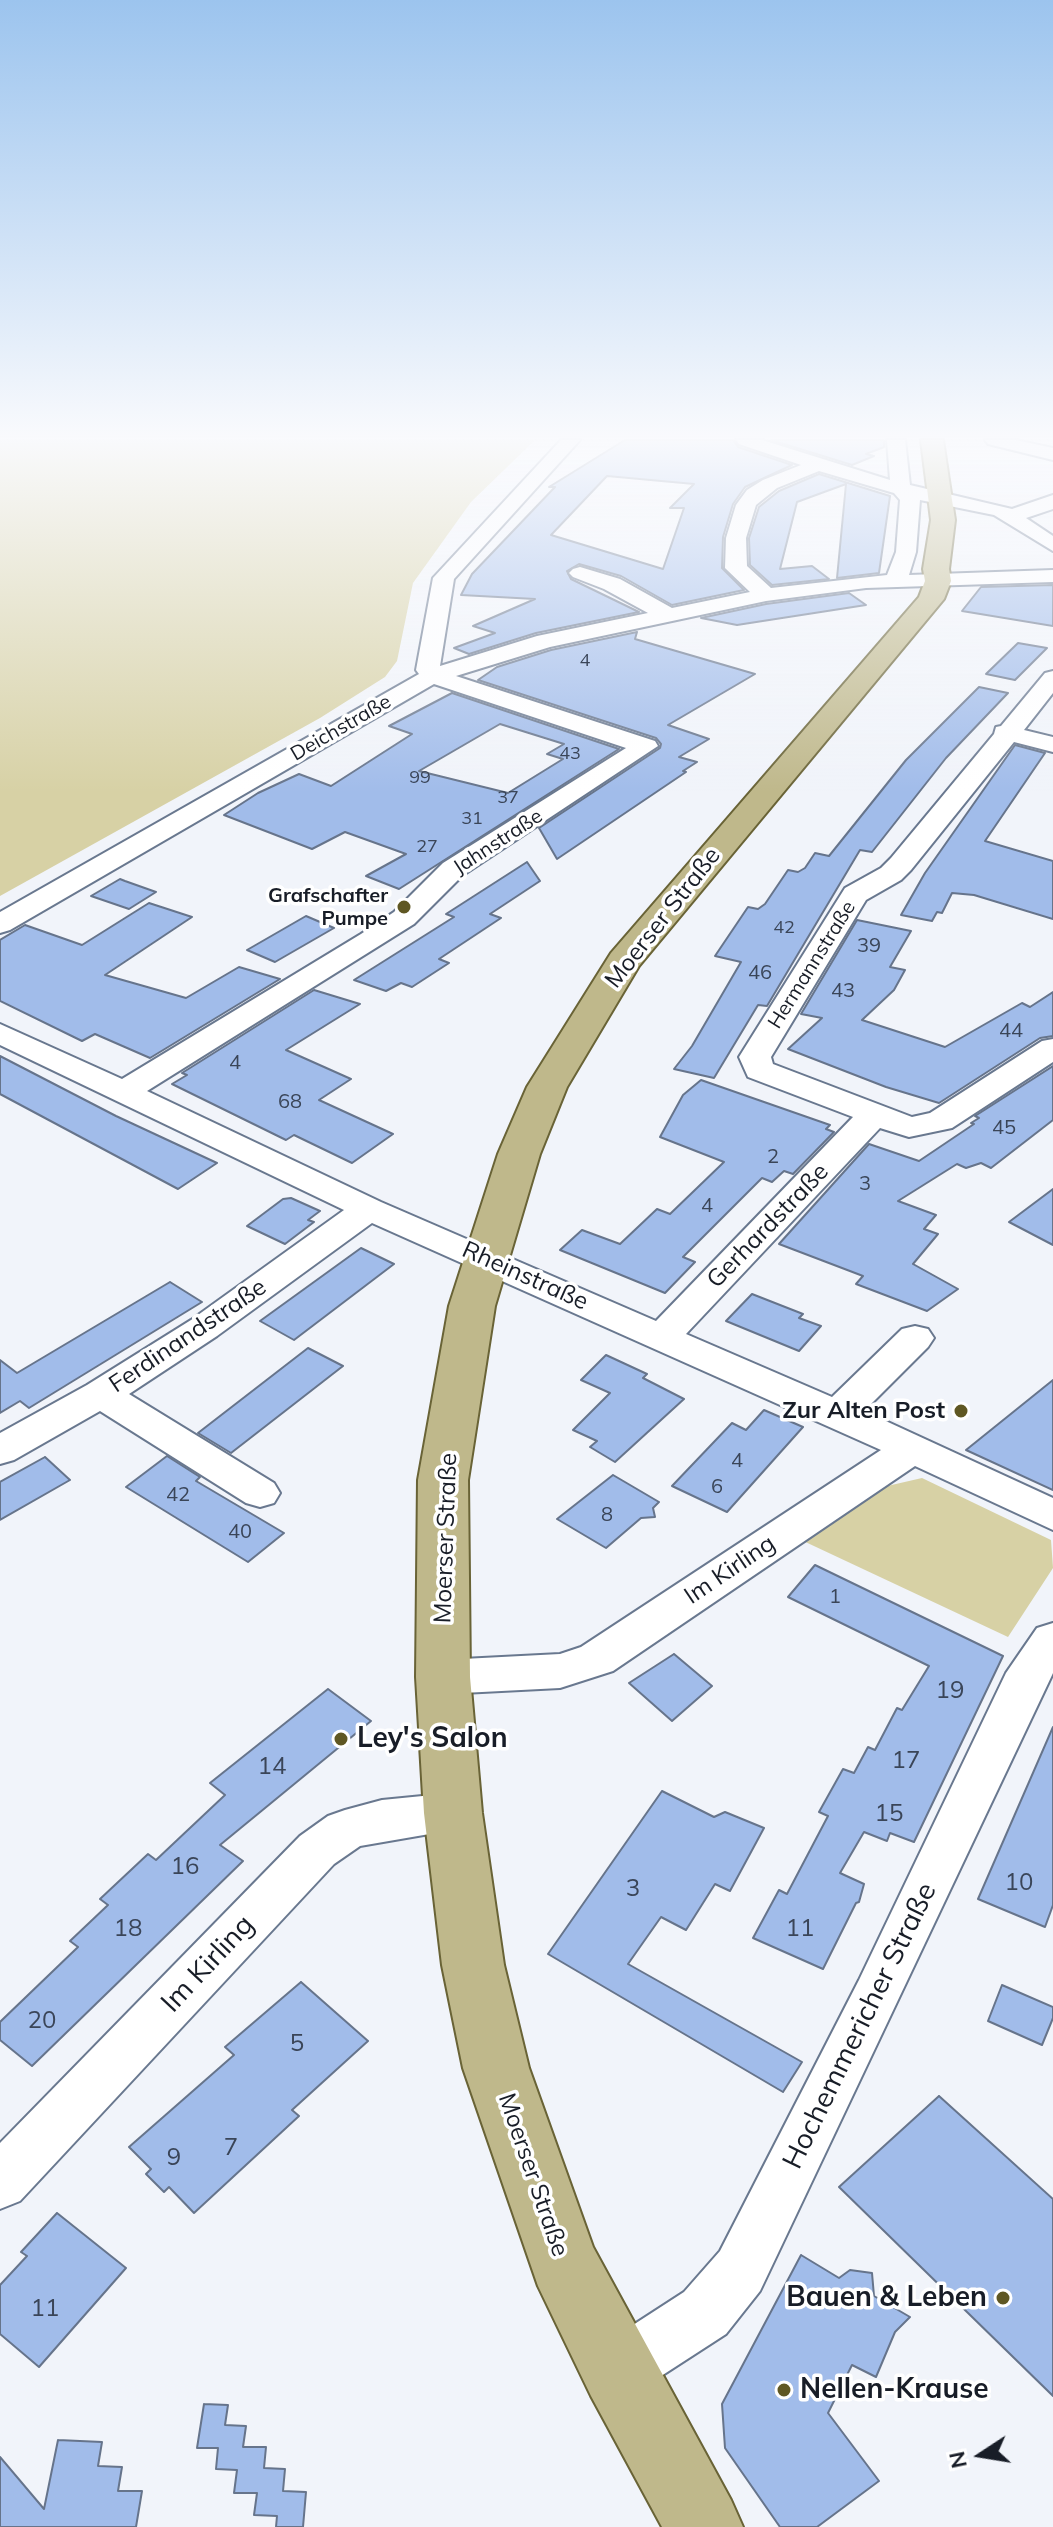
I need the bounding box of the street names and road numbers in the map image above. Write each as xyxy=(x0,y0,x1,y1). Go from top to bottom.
street label: Deichstraße xyxy=(287,690,395,766)
street label: Jahnstraße xyxy=(449,804,547,880)
street label: Moerser Straße xyxy=(599,842,727,994)
street label: Hermannstraße xyxy=(763,897,861,1033)
street label: Gerhardstraße xyxy=(701,1158,835,1294)
street label: Rheinstraße xyxy=(458,1235,592,1317)
street label: Ferdinandstraße xyxy=(104,1273,272,1399)
street label: Moerser Straße xyxy=(429,1452,463,1624)
street label: Im Kirling xyxy=(679,1529,781,1611)
street label: Hochemmericher Straße xyxy=(776,1877,944,2175)
street label: Im Kirling xyxy=(155,1909,261,2019)
street label: Moerser Straße xyxy=(492,2090,574,2260)

